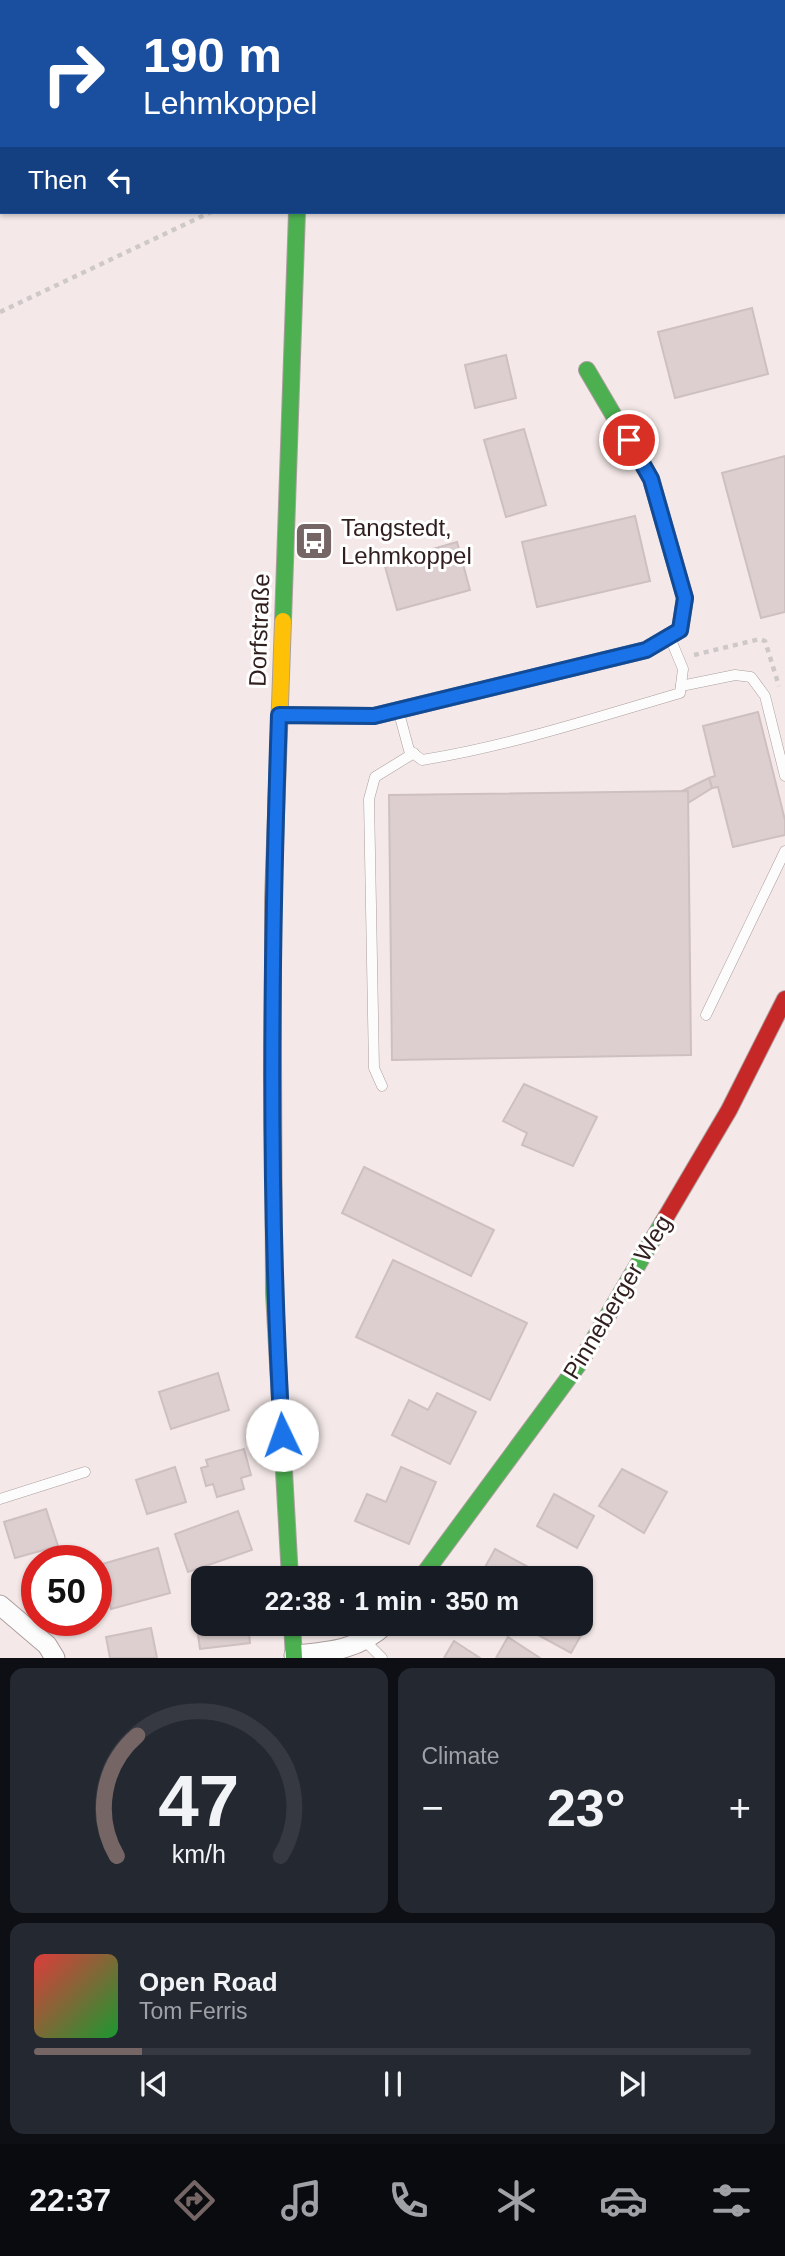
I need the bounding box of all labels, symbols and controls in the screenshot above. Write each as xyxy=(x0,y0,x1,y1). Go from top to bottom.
icon: right xyxy=(28,28,119,119)
text: 190 m xyxy=(143,28,282,82)
text: Lehmkoppel xyxy=(143,85,317,121)
icon: left xyxy=(101,161,139,199)
text: Then xyxy=(28,165,87,195)
pin xyxy=(599,410,659,470)
icon: arrive xyxy=(610,421,648,459)
place label: Tangstedt, Lehmkoppel xyxy=(341,514,472,569)
bus stop icon: Tangstedt, Lehmkoppel xyxy=(293,520,335,562)
street label: Dorfstraße xyxy=(244,573,274,687)
street label: Pinneberger Weg xyxy=(557,1210,677,1384)
position arrow xyxy=(245,1398,319,1472)
speed limit sign: 50 xyxy=(21,1545,112,1636)
text: 22:38 · 1 min · 350 m xyxy=(265,1586,519,1616)
text: Climate xyxy=(422,1743,499,1769)
text: 47 xyxy=(158,1761,239,1842)
text: 23° xyxy=(547,1779,626,1837)
text: − xyxy=(422,1787,444,1829)
text: + xyxy=(729,1787,751,1829)
text: km/h xyxy=(172,1840,226,1868)
text: Open Road xyxy=(139,1967,278,1997)
text: Tom Ferris xyxy=(139,1998,248,2024)
icon: previous xyxy=(135,2065,173,2103)
icon: pause xyxy=(374,2065,412,2103)
icon: next xyxy=(613,2065,651,2103)
icon: directions xyxy=(170,2176,219,2225)
icon: music xyxy=(277,2176,326,2225)
icon: phone xyxy=(384,2176,433,2225)
icon: climate xyxy=(492,2176,541,2225)
icon: car xyxy=(599,2176,648,2225)
icon: filters xyxy=(707,2176,756,2225)
text: 22:37 xyxy=(29,2182,111,2218)

